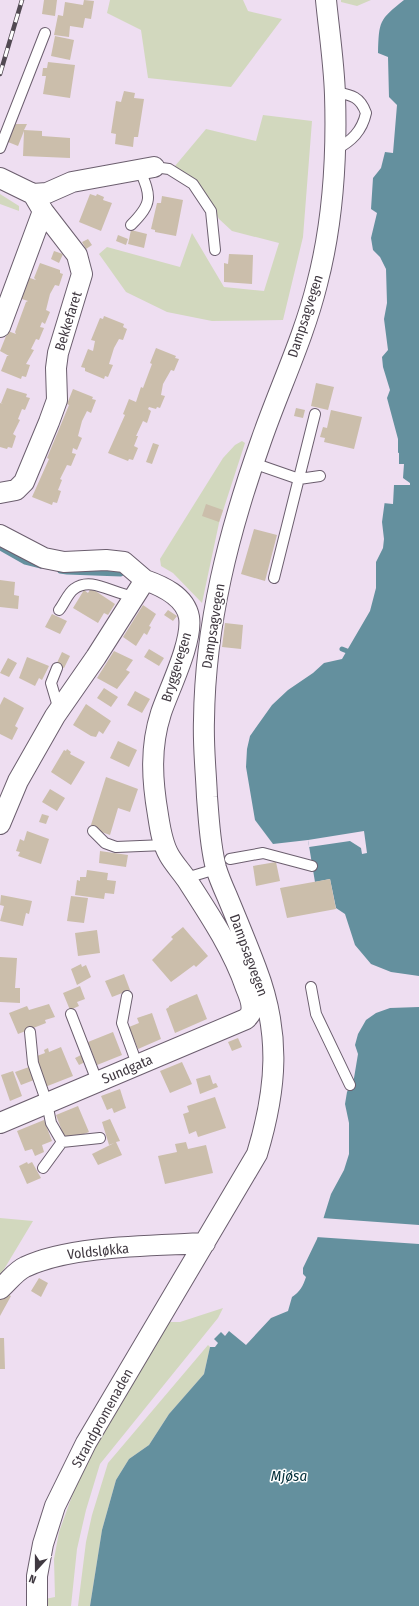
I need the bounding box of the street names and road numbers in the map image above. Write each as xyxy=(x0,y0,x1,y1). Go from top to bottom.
street label: Dampsagvegen xyxy=(284,273,327,360)
street label: Bekkefaret xyxy=(51,289,86,353)
street label: Dampsagvegen xyxy=(198,582,229,670)
street label: Bryggevegen xyxy=(158,630,195,704)
street label: Dampsagvegen xyxy=(226,912,271,998)
street label: Sundgata xyxy=(99,1051,155,1088)
street label: Voldsløkka xyxy=(66,1240,130,1263)
street label: Strandpromenaden xyxy=(68,1366,137,1471)

